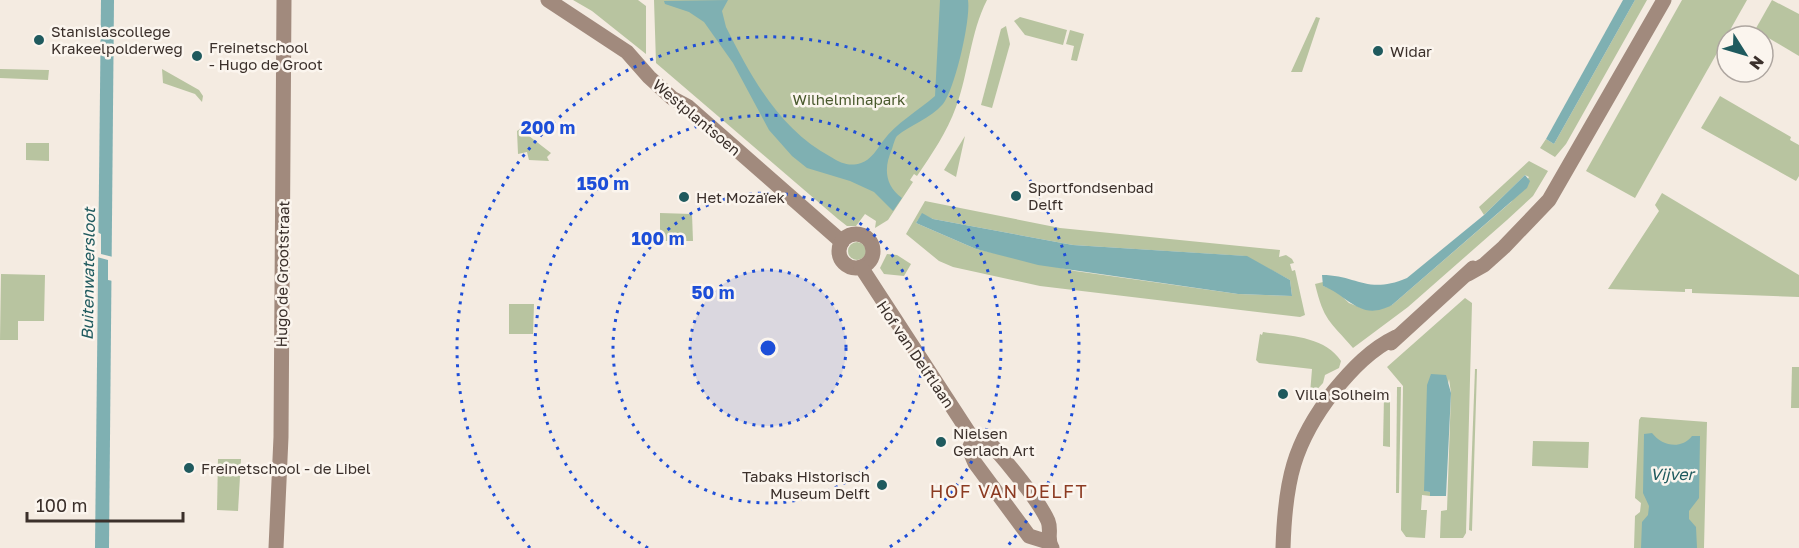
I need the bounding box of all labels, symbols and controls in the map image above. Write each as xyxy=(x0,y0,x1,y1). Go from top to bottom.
place label: Stanislascollege Krakeelpolderweg xyxy=(51,22,183,57)
north arrow xyxy=(1715,24,1775,84)
marker: Stanislascollege Krakeelpolderweg xyxy=(32,33,46,47)
place label: Freinetschool - Hugo de Groot xyxy=(209,38,323,73)
place label: Widar xyxy=(1390,42,1432,60)
marker: Widar xyxy=(1371,44,1385,58)
marker: Freinetschool - Hugo de Groot xyxy=(190,49,204,63)
text: N xyxy=(1745,52,1769,74)
street label: Westplantsoen xyxy=(650,75,744,159)
park label: Wilhelminapark xyxy=(793,90,906,108)
text: 200 m xyxy=(521,116,575,138)
text: 150 m xyxy=(577,172,629,194)
place label: Sportfondsenbad Delft xyxy=(1028,178,1154,213)
place label: Het Mozaïek xyxy=(696,188,786,206)
marker: Sportfondsenbad Delft xyxy=(1009,189,1023,203)
marker: Het Mozaïek xyxy=(677,190,691,204)
street label: Hugo de Grootstraat xyxy=(272,200,292,348)
water label: Buitenwatersloot xyxy=(77,206,99,340)
text: 100 m xyxy=(632,227,684,249)
text: 50 m xyxy=(692,281,734,303)
street label: Hof van Delftlaan xyxy=(874,297,958,411)
centre of rings xyxy=(758,338,778,358)
place label: Villa Solheim xyxy=(1295,385,1390,403)
marker: Villa Solheim xyxy=(1276,387,1290,401)
place label: Nielsen Gerlach Art xyxy=(953,424,1035,459)
marker: Nielsen Gerlach Art xyxy=(934,435,948,449)
place label: Freinetschool - de Libel xyxy=(201,459,371,477)
marker: Freinetschool - de Libel xyxy=(182,461,196,475)
water label: Vijver xyxy=(1650,464,1696,484)
place label: Tabaks Historisch Museum Delft xyxy=(742,467,870,502)
marker: Tabaks Historisch Museum Delft xyxy=(875,478,889,492)
district label: HOF VAN DELFT xyxy=(930,480,1088,502)
scale bar xyxy=(27,485,183,523)
text: 100 m xyxy=(36,494,87,516)

